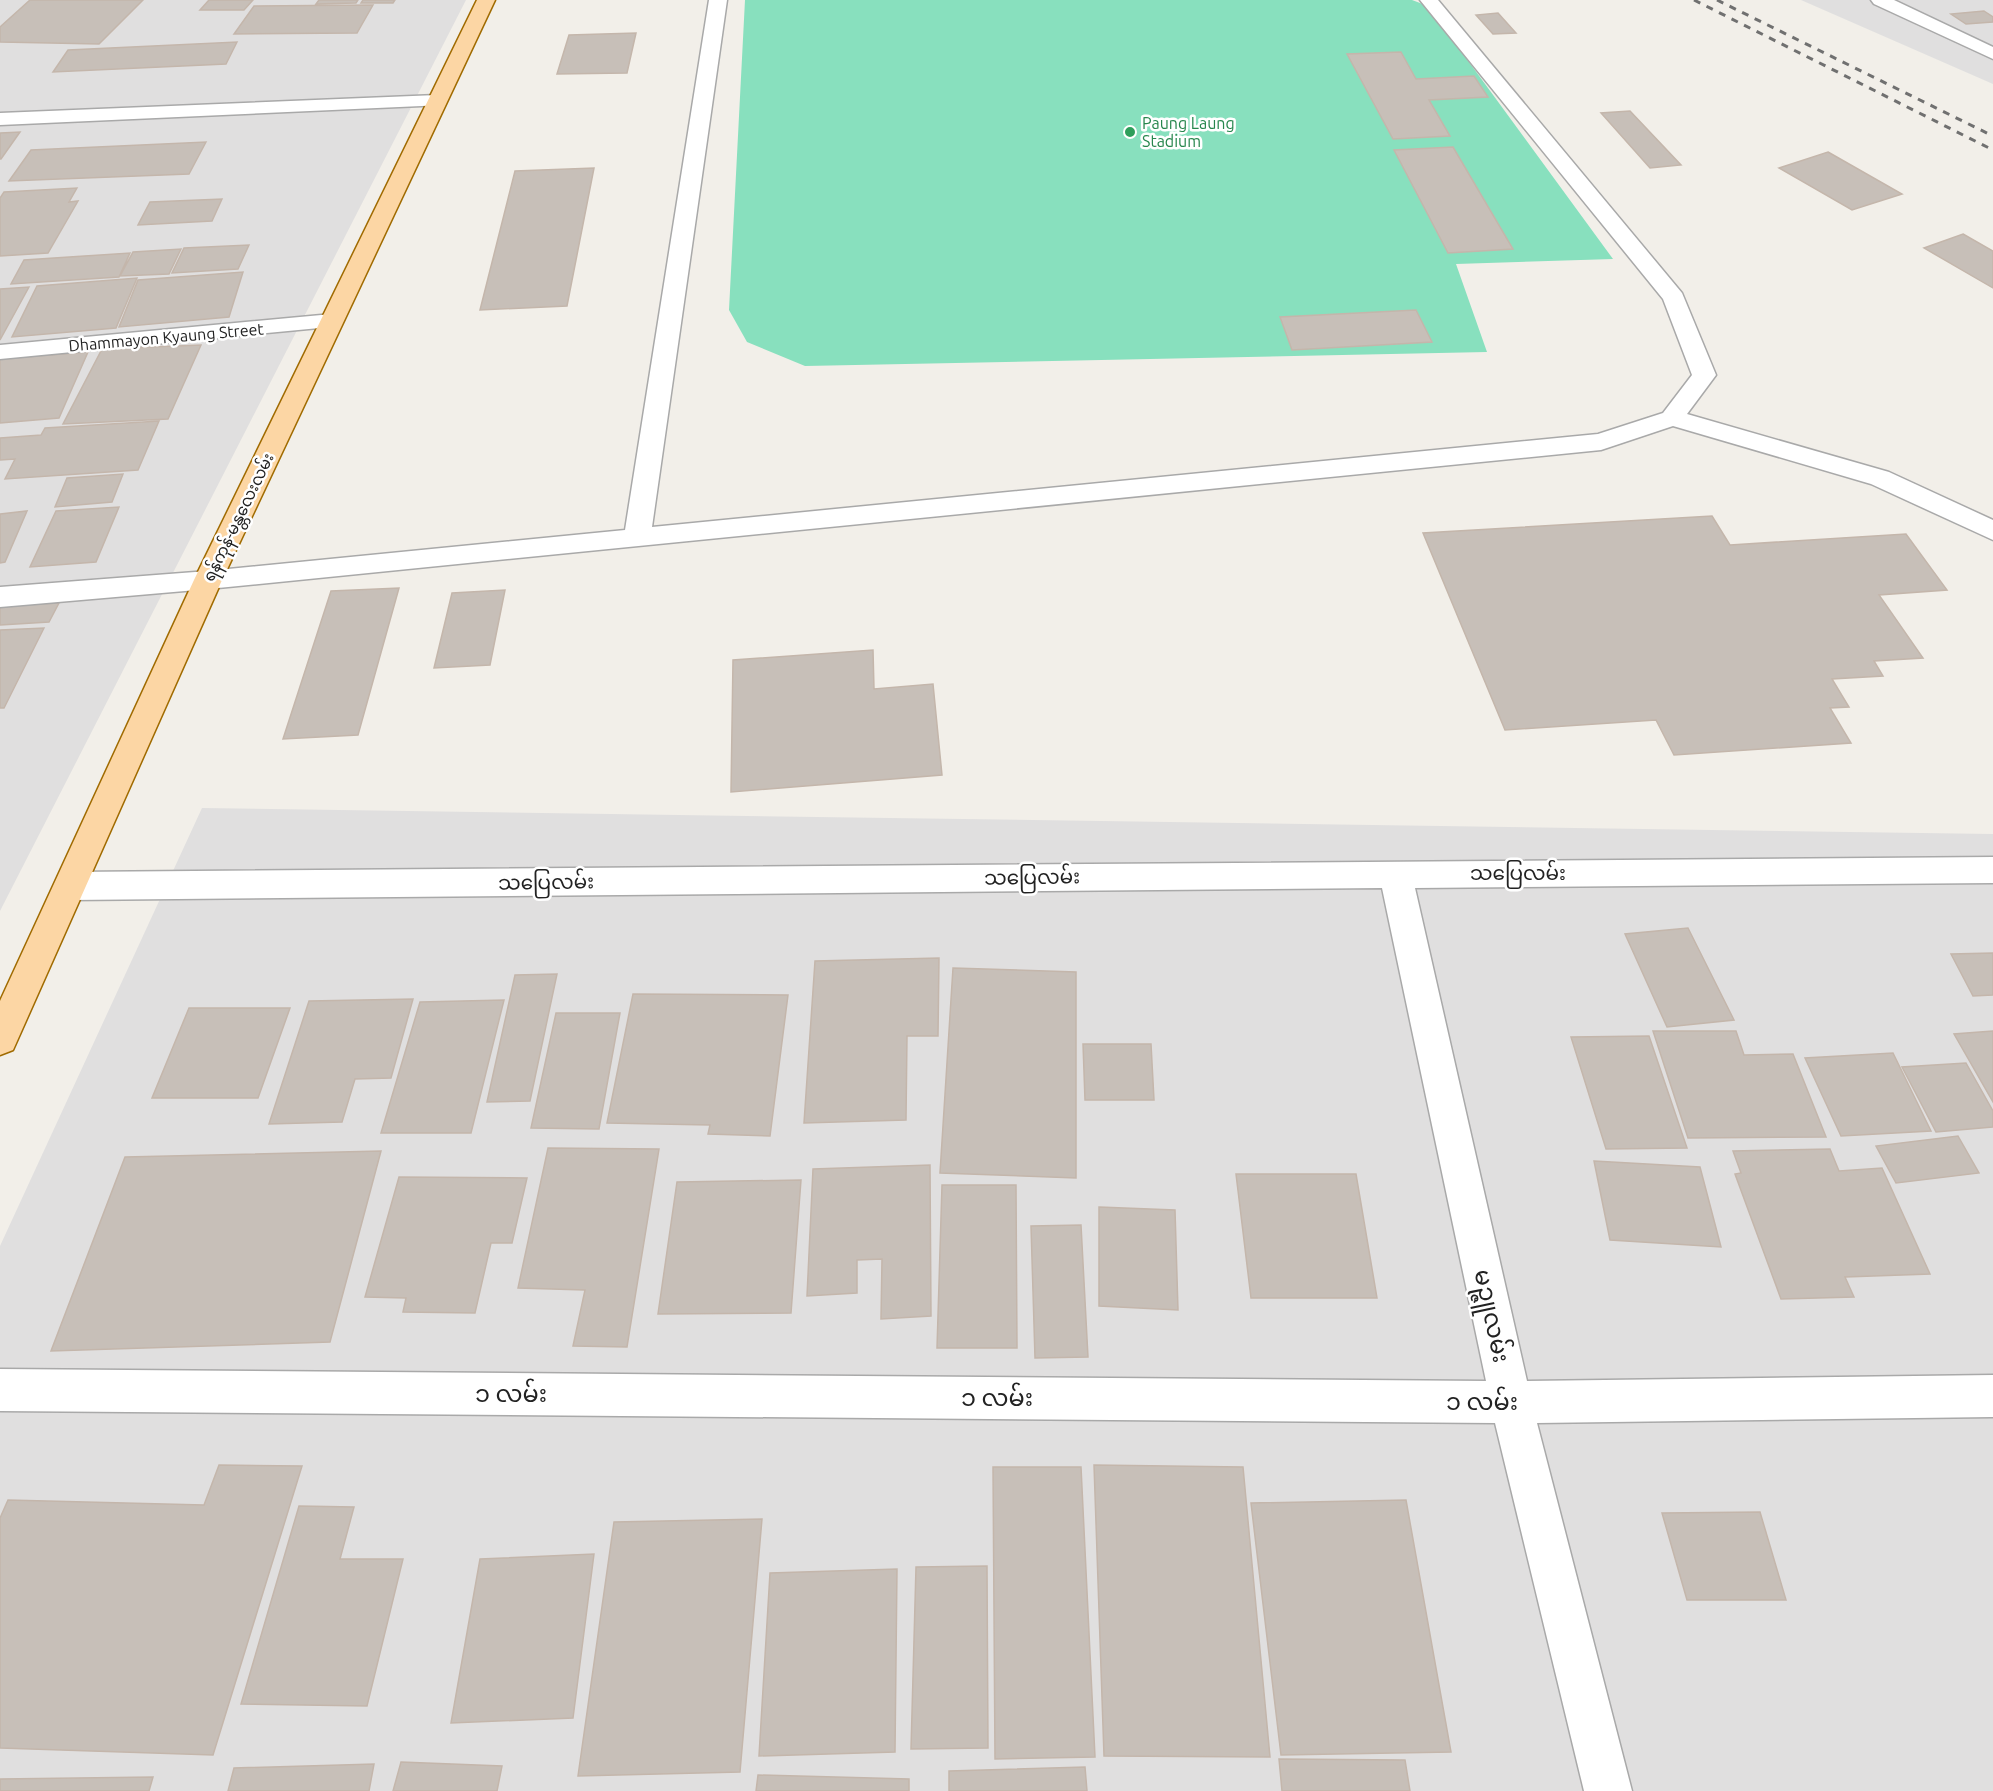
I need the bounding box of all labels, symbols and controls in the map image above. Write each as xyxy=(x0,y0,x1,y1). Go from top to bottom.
place label: Paung Laung Stadium xyxy=(1142,114,1235,150)
marker: Paung Laung Stadium xyxy=(1123,125,1137,139)
street label: Dhammayon Kyaung Street xyxy=(68,319,265,354)
street label: ရန်ကုန်-မန္တလေးလမ်း xyxy=(197,449,282,587)
street label: သပြေလမ်း xyxy=(1470,859,1566,889)
street label: သပြေလမ်း xyxy=(984,862,1080,894)
street label: သပြေလမ်း xyxy=(498,867,594,899)
street label: မဉ္ဇူလမ်း xyxy=(1464,1266,1517,1366)
street label: ၁ လမ်း xyxy=(475,1378,547,1407)
street label: ၁ လမ်း xyxy=(961,1382,1033,1411)
street label: ၁ လမ်း xyxy=(1446,1386,1518,1415)

